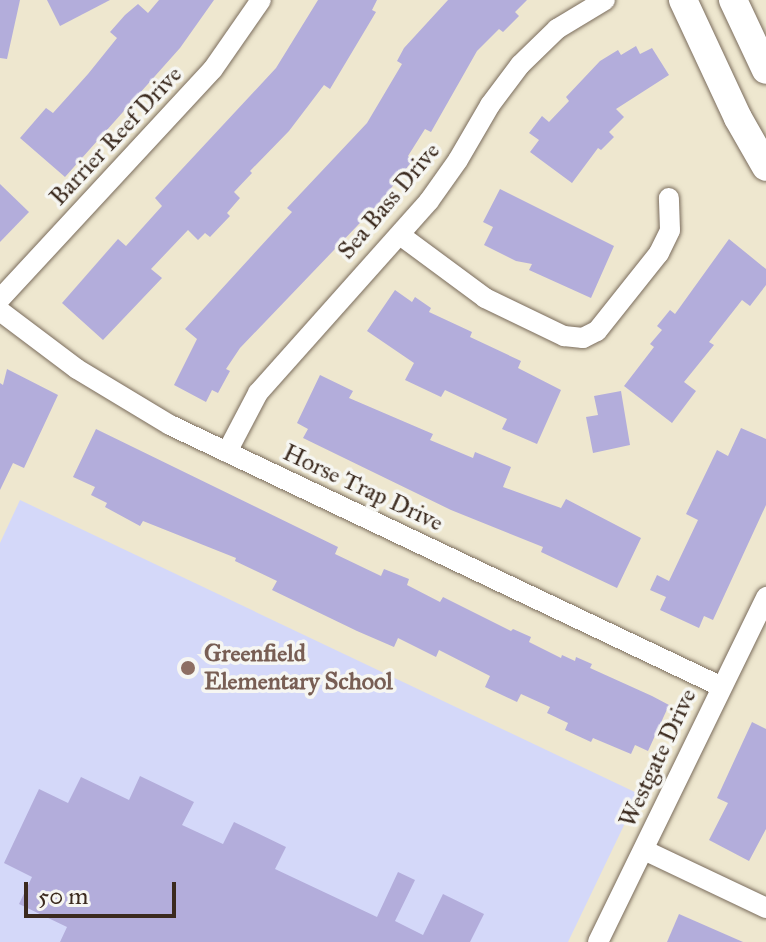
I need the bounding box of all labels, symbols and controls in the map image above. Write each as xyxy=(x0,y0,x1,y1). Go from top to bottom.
street label: Barrier Reef Drive xyxy=(44,60,188,212)
street label: Sea Bass Drive xyxy=(332,137,446,265)
street label: Horse Trap Drive xyxy=(278,438,448,538)
place label: Greenfield Elementary School xyxy=(204,640,393,696)
marker: Greenfield Elementary School xyxy=(179,659,197,677)
street label: Westgate Drive xyxy=(613,684,703,832)
scale bar xyxy=(28,866,180,916)
text: 50 m xyxy=(38,881,88,911)

